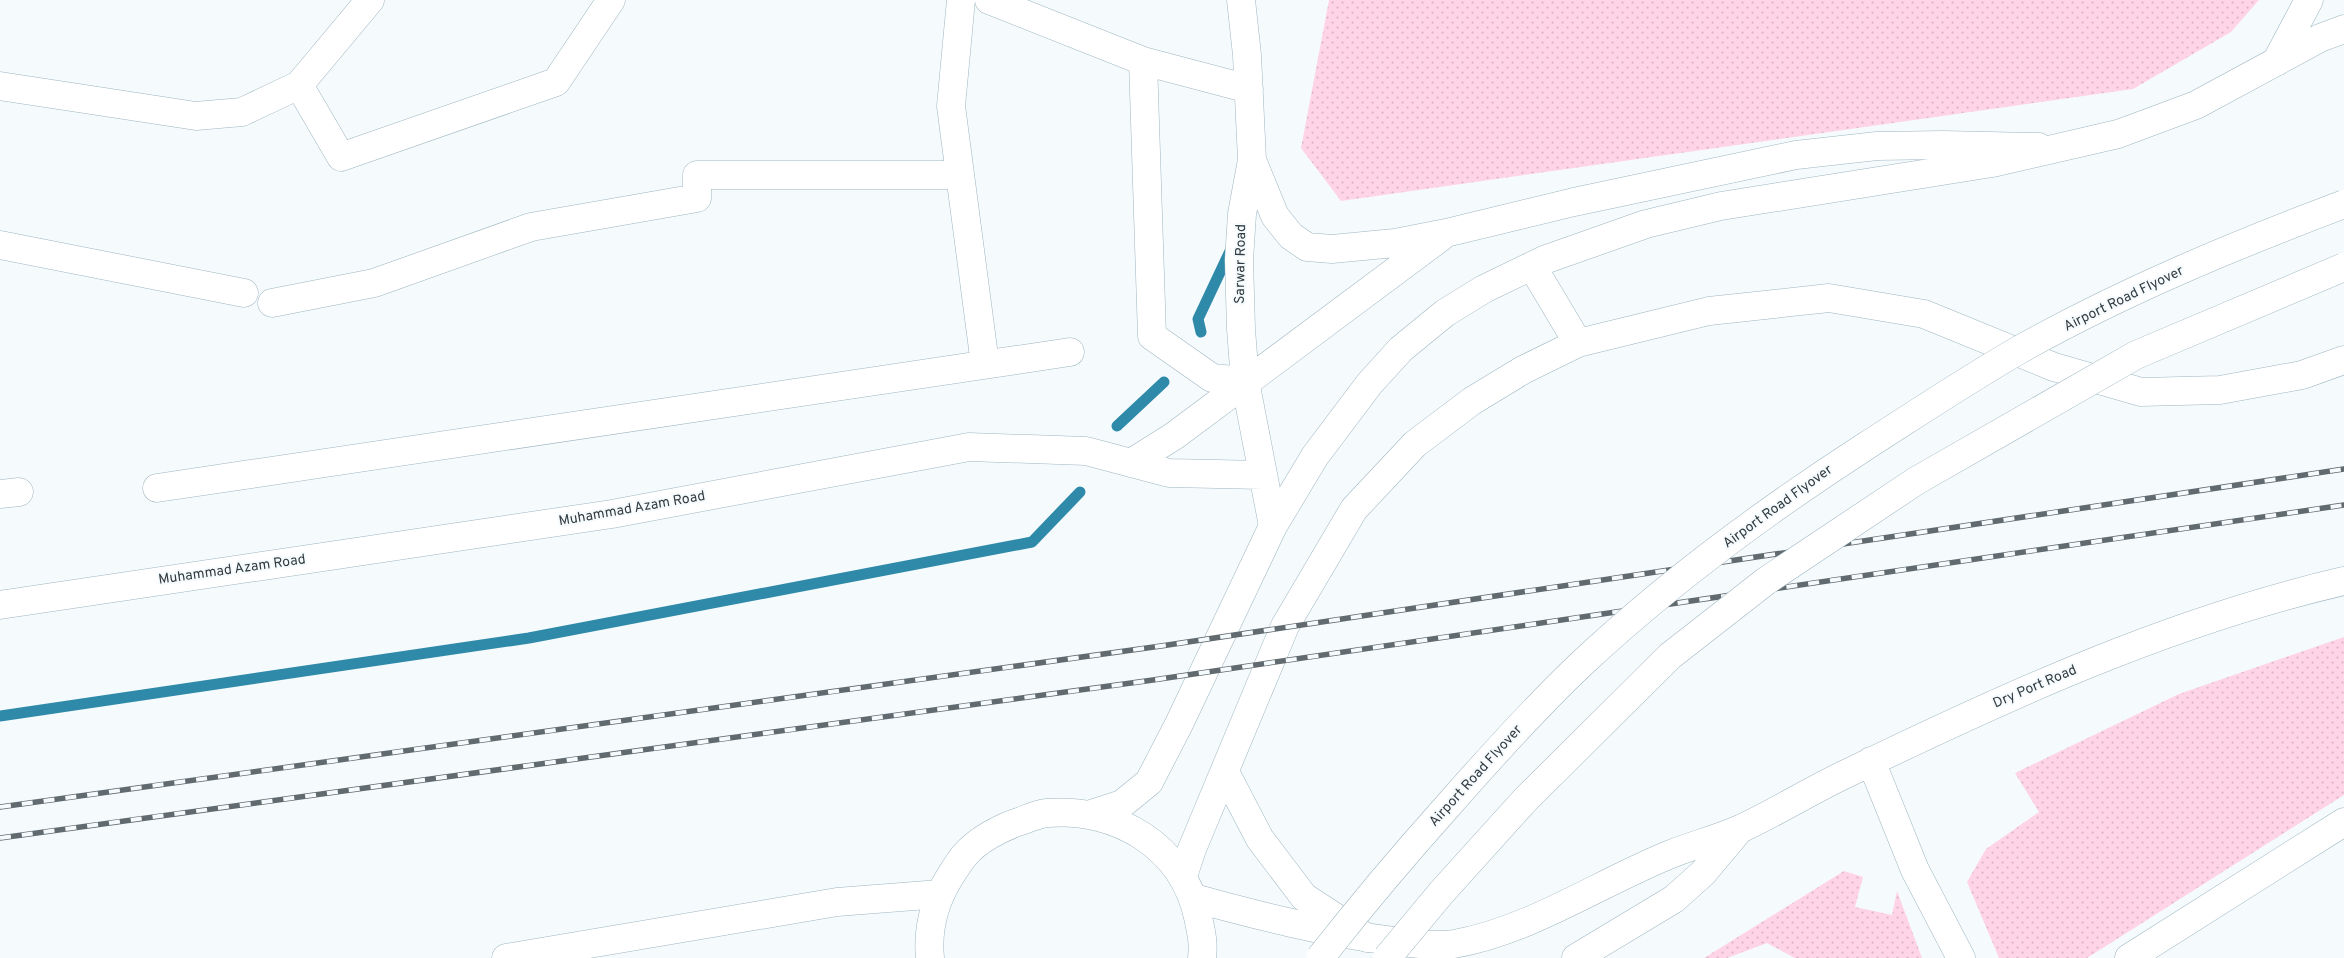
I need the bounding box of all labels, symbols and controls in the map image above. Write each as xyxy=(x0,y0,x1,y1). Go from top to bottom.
street label: Sarwar Road xyxy=(1232,224,1250,304)
street label: Airport Road Flyover xyxy=(2061,262,2187,335)
street label: Airport Road Flyover xyxy=(1720,461,1836,552)
street label: Muhammad Azam Road xyxy=(557,488,707,530)
street label: Muhammad Azam Road xyxy=(157,551,307,589)
street label: Dry Port Road xyxy=(1991,662,2079,712)
street label: Airport Road Flyover xyxy=(1426,721,1527,830)

